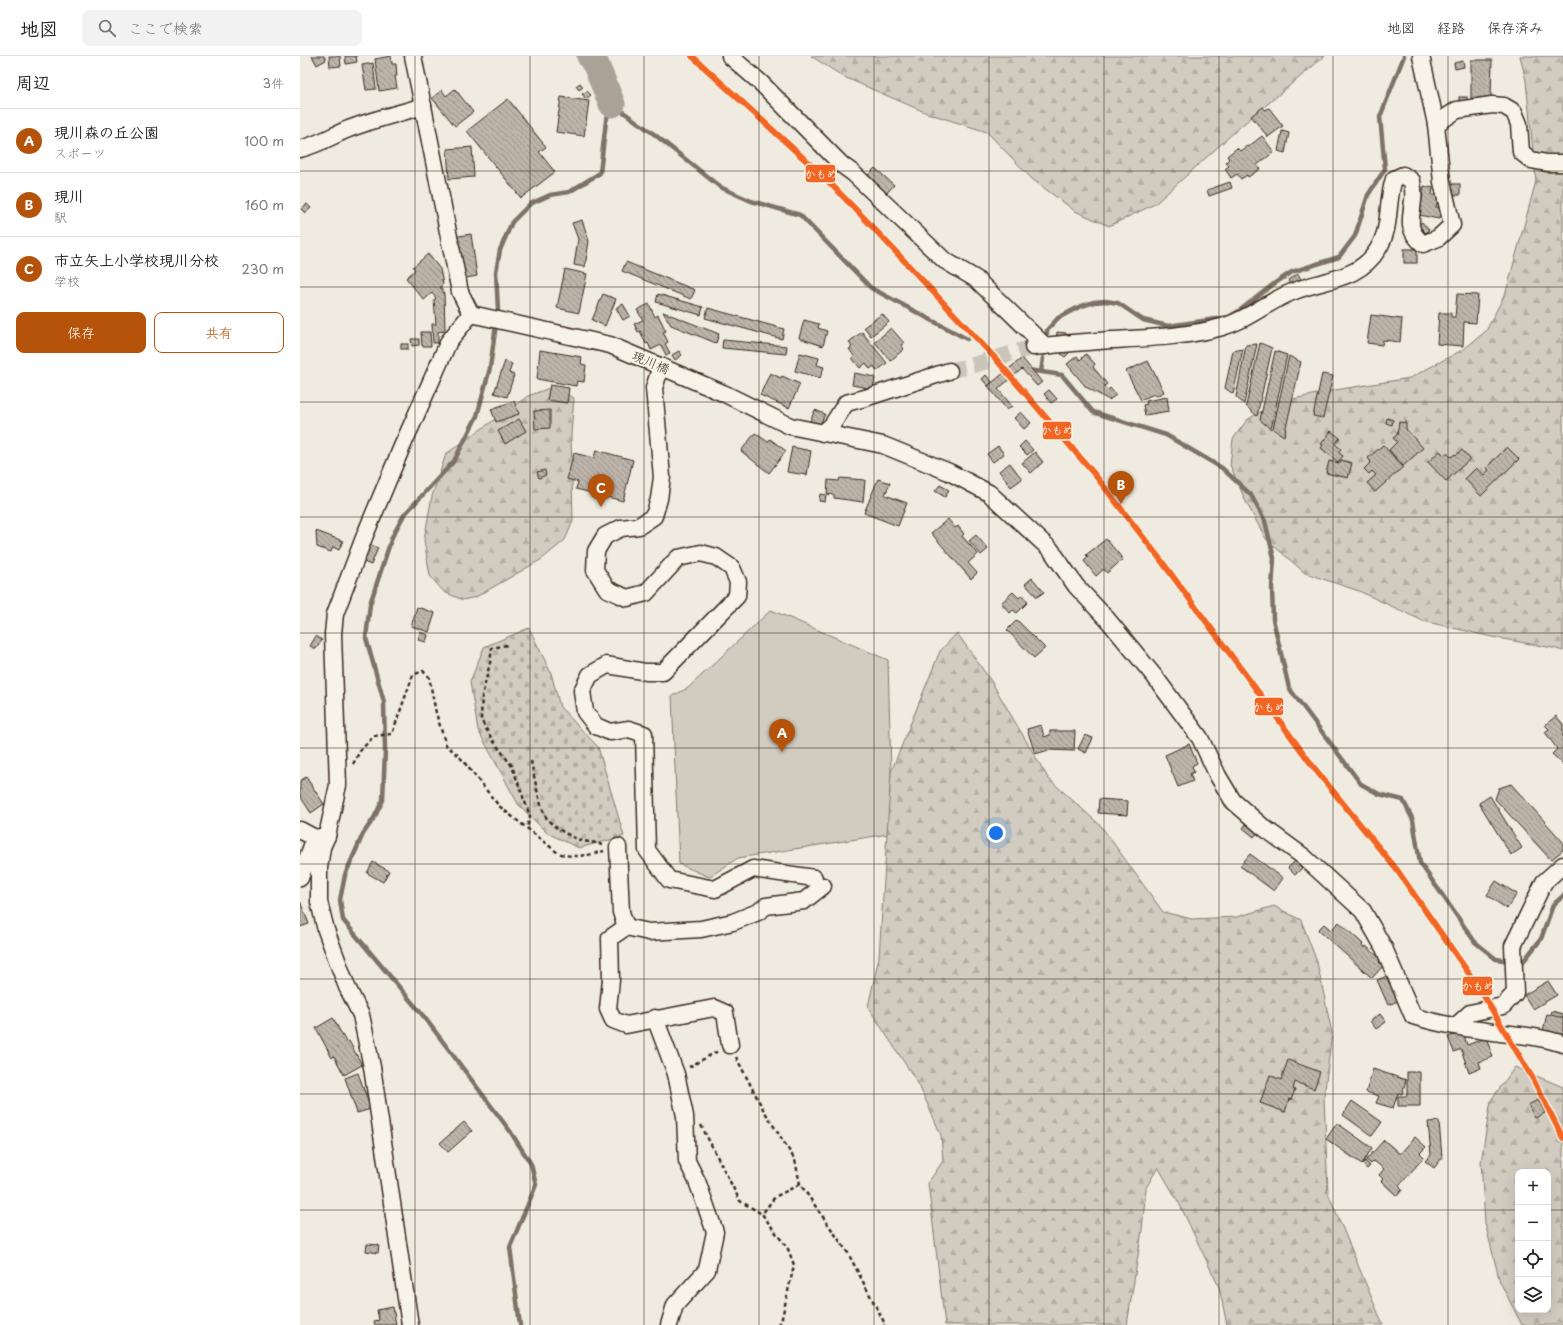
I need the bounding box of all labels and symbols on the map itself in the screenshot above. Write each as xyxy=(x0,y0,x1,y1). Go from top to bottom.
line badge: かもめ xyxy=(805,164,836,183)
text: かもめ xyxy=(805,165,838,182)
street label: 現川橋 xyxy=(630,345,673,378)
text: かもめ xyxy=(1041,421,1074,438)
line badge: かもめ xyxy=(1042,421,1072,440)
pin: B xyxy=(1108,471,1134,504)
pin: C xyxy=(588,474,614,507)
line badge: かもめ xyxy=(1254,697,1284,716)
text: かもめ xyxy=(1253,698,1286,715)
pin: A xyxy=(769,719,795,752)
your location xyxy=(986,823,1006,843)
line badge: かもめ xyxy=(1462,976,1493,996)
text: かもめ xyxy=(1462,977,1495,994)

